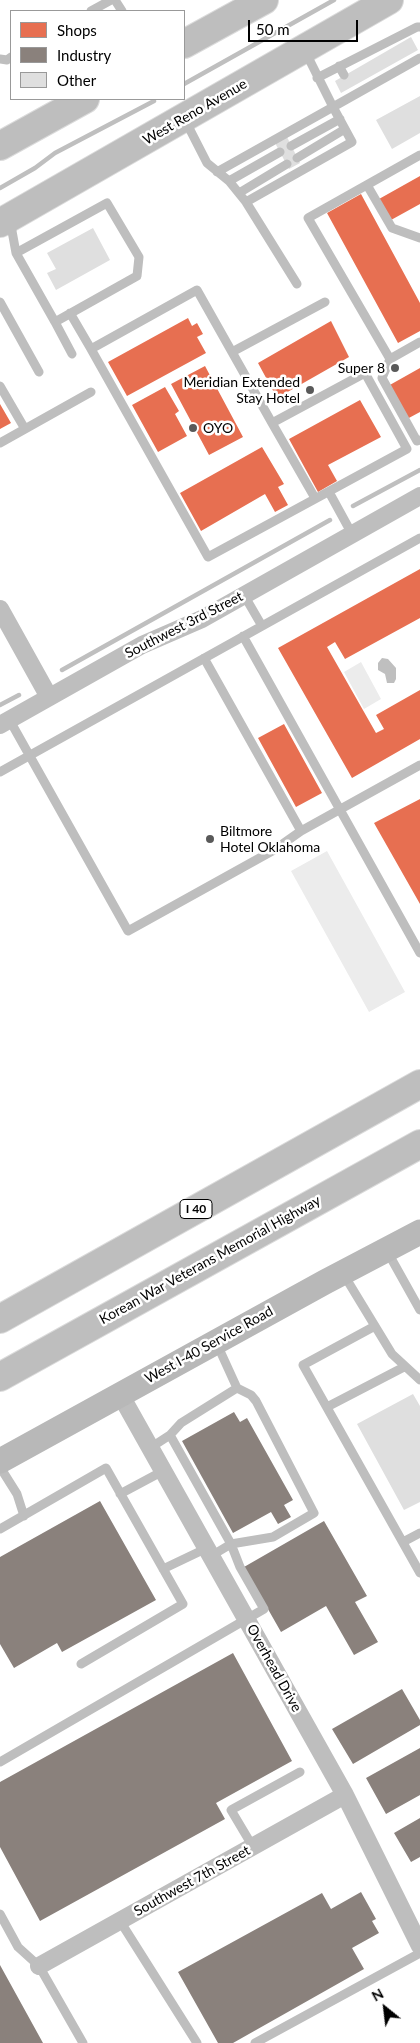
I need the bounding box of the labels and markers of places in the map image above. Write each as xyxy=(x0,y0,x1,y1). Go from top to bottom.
place label: Super 8 xyxy=(338,360,385,376)
marker: Super 8 xyxy=(389,362,401,374)
place label: Meridian Extended Stay Hotel xyxy=(183,374,300,407)
marker: Meridian Extended Stay Hotel xyxy=(304,384,316,396)
place label: OYO xyxy=(203,420,233,436)
marker: OYO xyxy=(187,422,199,434)
place label: Biltmore Hotel Oklahoma xyxy=(220,823,320,856)
marker: Biltmore Hotel Oklahoma xyxy=(204,833,216,845)

